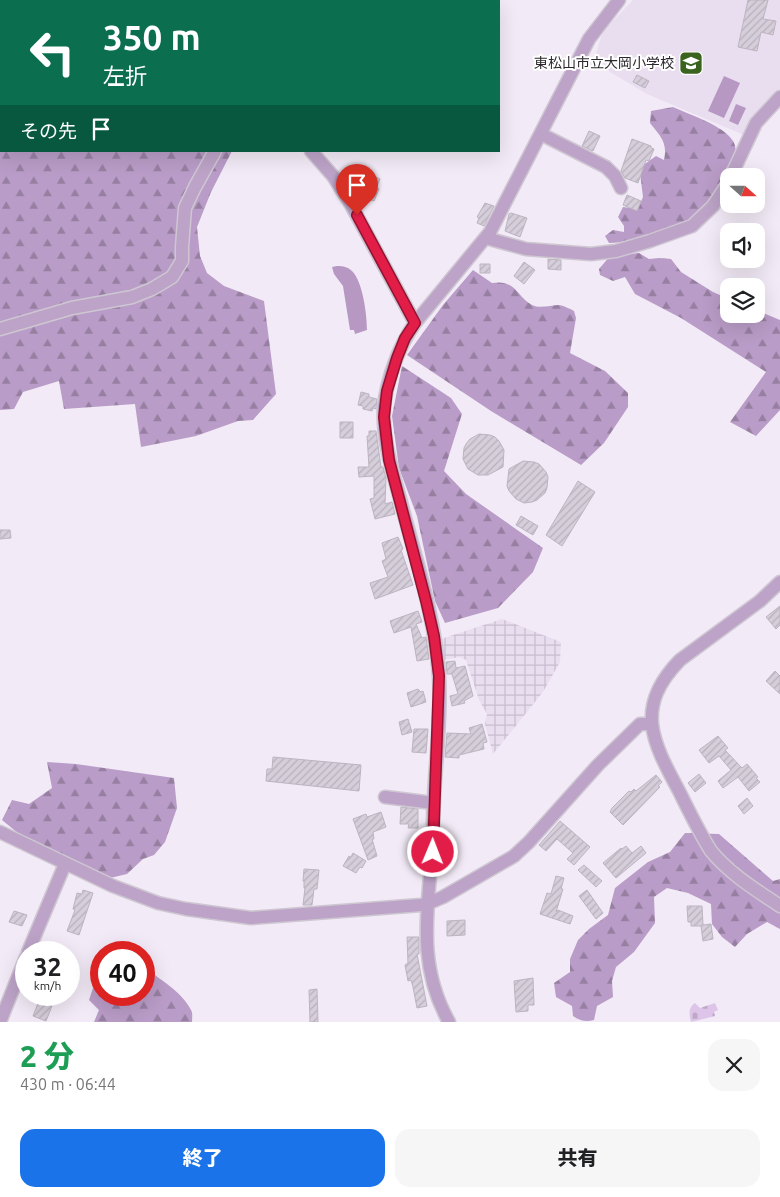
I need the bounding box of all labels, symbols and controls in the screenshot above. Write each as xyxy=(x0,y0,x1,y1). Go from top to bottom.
text: 350 m xyxy=(103,17,201,57)
icon: left xyxy=(20,20,85,85)
school or university icon: 東松山市立大岡小学校 xyxy=(678,50,704,76)
place label: 東松山市立大岡小学校 xyxy=(534,55,674,71)
text: 左折 xyxy=(103,63,147,88)
icon: arrive xyxy=(87,115,115,143)
text: その先 xyxy=(20,120,77,142)
pin xyxy=(336,164,378,215)
north arrow xyxy=(720,168,765,212)
map controls xyxy=(720,168,765,323)
icon: arrive xyxy=(343,171,371,199)
button: sound xyxy=(720,223,765,268)
button: layers xyxy=(720,278,765,323)
position arrow xyxy=(406,825,458,877)
speed limit sign: 40 xyxy=(90,941,155,1006)
text: 32 xyxy=(33,953,62,981)
text: km/h xyxy=(34,979,61,992)
text: 2 分 xyxy=(20,1039,74,1073)
button: close xyxy=(708,1039,760,1091)
text: 430 m · 06:44 xyxy=(20,1075,116,1093)
button: 終了 xyxy=(20,1129,385,1187)
button: 共有 xyxy=(395,1129,760,1187)

